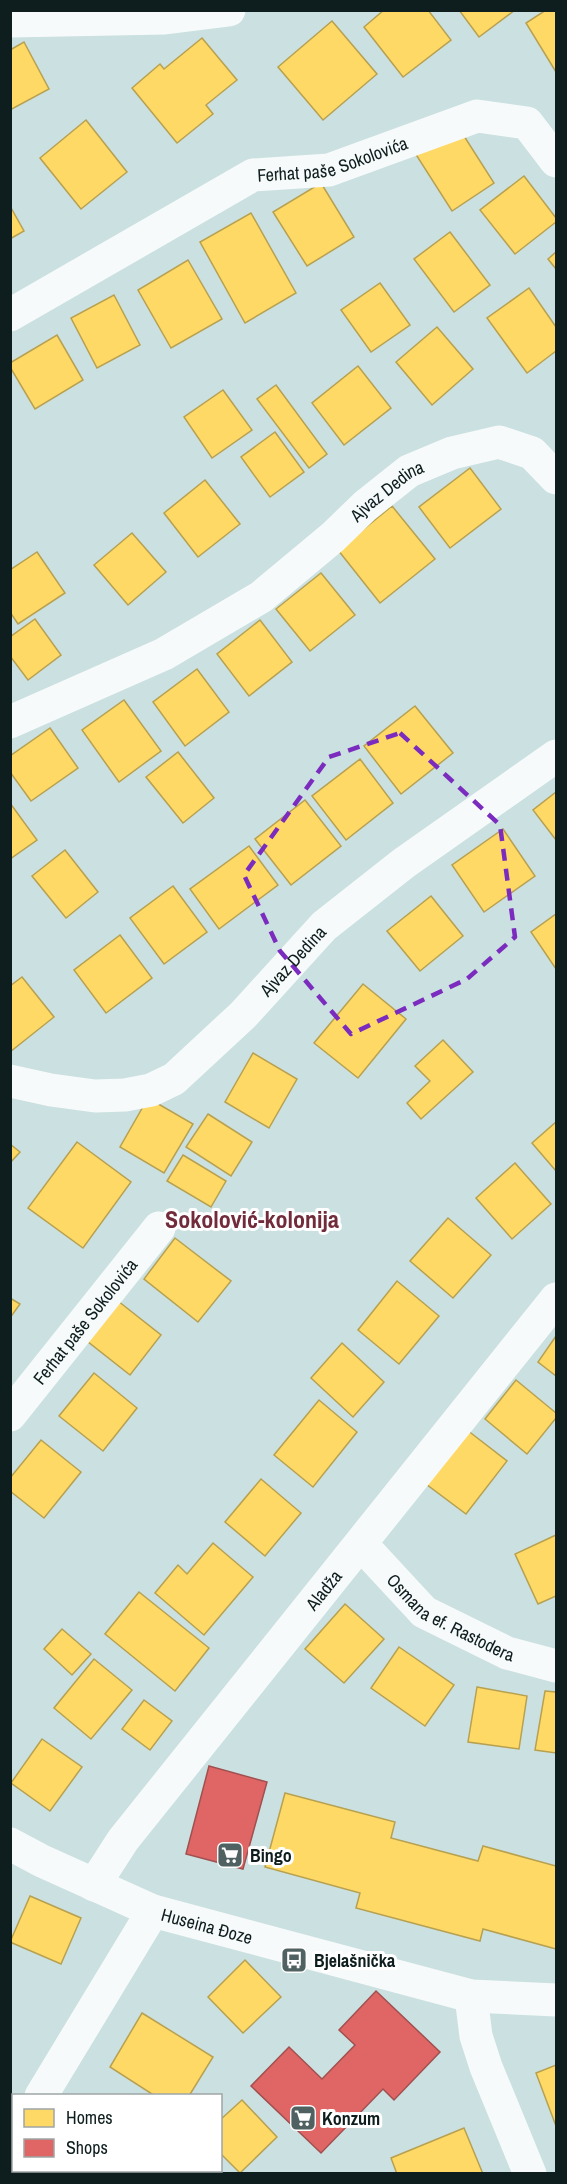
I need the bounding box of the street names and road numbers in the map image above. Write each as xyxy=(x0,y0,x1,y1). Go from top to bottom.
street label: Ferhat paše Sokolovića xyxy=(256,130,411,187)
street label: Ajvaz Dedina xyxy=(343,454,427,528)
street label: Ajvaz Dedina xyxy=(253,920,331,1002)
street label: Ferhat paše Sokolovića xyxy=(27,1253,143,1389)
street label: Aladža xyxy=(299,1564,347,1616)
street label: Osmana ef. Rastodera xyxy=(382,1568,517,1667)
street label: Huseina Đoze xyxy=(159,1901,256,1950)

